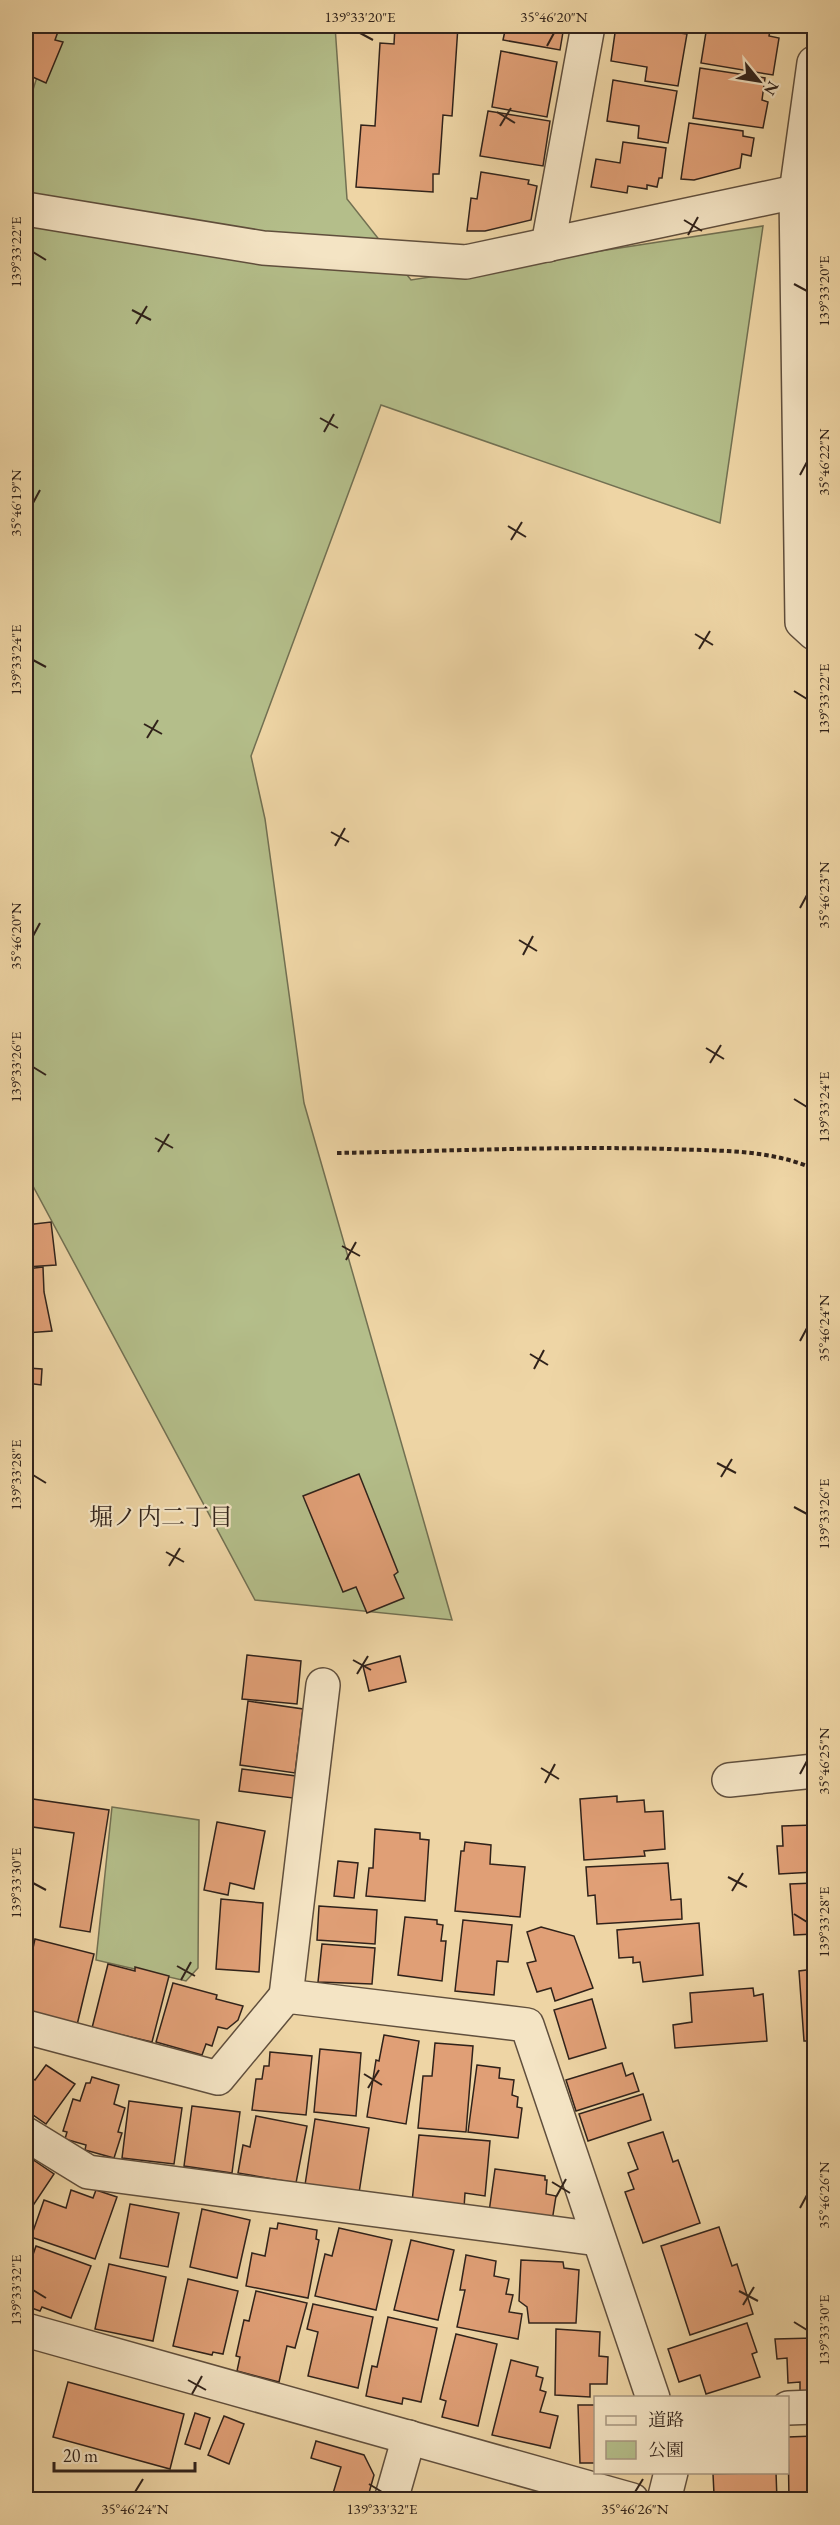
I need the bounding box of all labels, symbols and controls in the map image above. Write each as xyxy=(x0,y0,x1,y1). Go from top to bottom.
text: 139°33'20"E xyxy=(324,7,396,26)
text: 35°46'20"N xyxy=(520,7,588,26)
north arrow xyxy=(729,51,789,111)
text: N xyxy=(759,77,784,99)
text: 139°33'22"E xyxy=(6,216,25,288)
text: 139°33'20"E xyxy=(814,255,833,327)
text: 35°46'22"N xyxy=(814,428,833,496)
text: 35°46'19"N xyxy=(6,469,25,537)
text: 139°33'24"E xyxy=(6,624,25,696)
text: 139°33'22"E xyxy=(814,663,833,735)
text: 35°46'23"N xyxy=(814,861,833,929)
text: 35°46'20"N xyxy=(6,902,25,970)
text: 139°33'26"E xyxy=(6,1031,25,1103)
text: 139°33'24"E xyxy=(814,1071,833,1143)
text: 35°46'24"N xyxy=(814,1294,833,1362)
text: 139°33'28"E xyxy=(6,1439,25,1511)
text: 139°33'26"E xyxy=(814,1478,833,1550)
district label: 堀ノ内二丁目 xyxy=(89,1501,233,1532)
text: 35°46'25"N xyxy=(814,1727,833,1795)
text: 139°33'30"E xyxy=(6,1847,25,1919)
text: 139°33'28"E xyxy=(814,1886,833,1958)
text: 35°46'26"N xyxy=(814,2161,833,2229)
text: 139°33'32"E xyxy=(6,2254,25,2326)
text: 139°33'30"E xyxy=(814,2294,833,2366)
legend xyxy=(594,2396,789,2474)
text: 道路 xyxy=(648,2408,684,2431)
scale bar xyxy=(54,2435,195,2473)
text: 公園 xyxy=(648,2438,684,2461)
text: 20 m xyxy=(63,2444,98,2467)
text: 35°46'24"N xyxy=(101,2499,169,2518)
text: 139°33'32"E xyxy=(346,2499,418,2518)
text: 35°46'26"N xyxy=(601,2499,669,2518)

